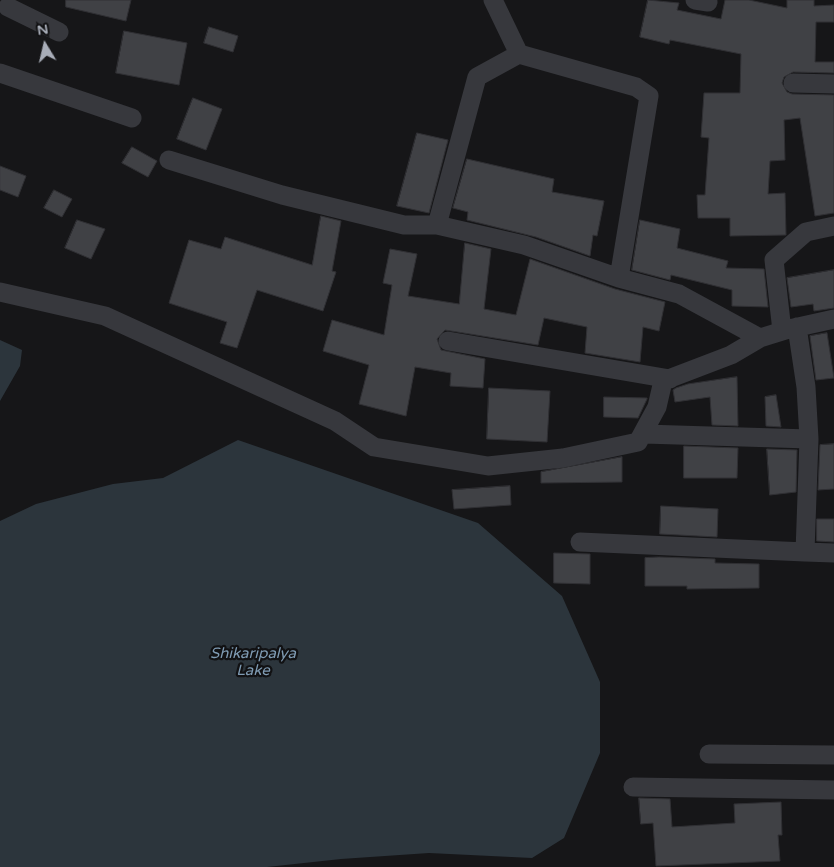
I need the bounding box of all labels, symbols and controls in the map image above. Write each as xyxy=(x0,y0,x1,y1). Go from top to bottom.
north arrow xyxy=(20,20,70,70)
text: N xyxy=(36,20,49,39)
water label: Shikaripalya Lake xyxy=(210,645,296,680)

